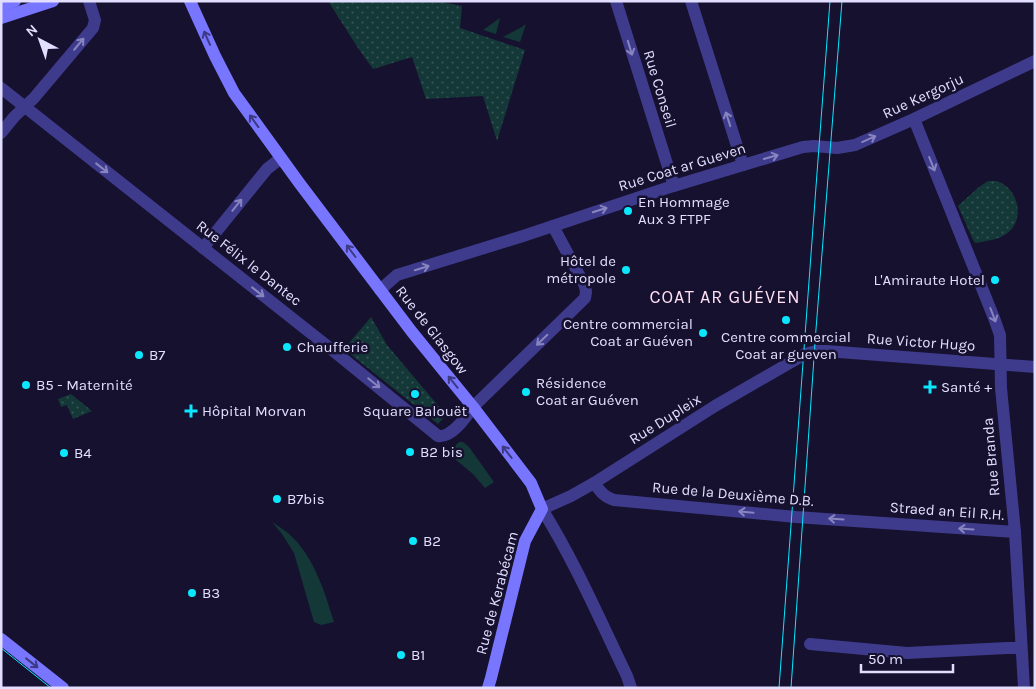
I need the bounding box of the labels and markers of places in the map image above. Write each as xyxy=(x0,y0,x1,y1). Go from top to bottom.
place label: En Hommage Aux 3 FTPF xyxy=(638,193,730,228)
marker: En Hommage Aux 3 FTPF xyxy=(622,205,634,217)
place label: Hôtel de métropole xyxy=(546,252,616,287)
marker: Hôtel de métropole xyxy=(620,264,632,276)
place label: L'Amiraute Hotel xyxy=(873,271,985,289)
marker: L'Amiraute Hotel xyxy=(989,274,1001,286)
marker: Centre commercial Coat ar gueven xyxy=(780,314,792,326)
place label: Centre commercial Coat ar Guéven xyxy=(563,315,693,350)
marker: Centre commercial Coat ar Guéven xyxy=(697,327,709,339)
place label: Centre commercial Coat ar gueven xyxy=(721,328,851,363)
place label: Chaufferie xyxy=(297,338,368,356)
marker: Chaufferie xyxy=(281,341,293,353)
place label: B7 xyxy=(149,346,165,364)
marker: B7 xyxy=(133,349,145,361)
place label: Résidence Coat ar Guéven xyxy=(536,374,639,409)
place label: B5 - Maternité xyxy=(36,376,133,394)
place label: Santé + xyxy=(941,378,992,396)
marker: B5 - Maternité xyxy=(20,379,32,391)
marker: Santé + xyxy=(923,380,937,394)
marker: Résidence Coat ar Guéven xyxy=(520,386,532,398)
marker: Square Balouët xyxy=(409,388,421,400)
place label: Hôpital Morvan xyxy=(202,402,306,420)
place label: Square Balouët xyxy=(363,402,467,420)
marker: Hôpital Morvan xyxy=(184,404,198,418)
place label: B2 bis xyxy=(420,443,463,461)
place label: B4 xyxy=(74,444,92,462)
marker: B2 bis xyxy=(404,446,416,458)
marker: B4 xyxy=(58,447,70,459)
place label: B7bis xyxy=(287,490,325,508)
marker: B7bis xyxy=(271,493,283,505)
place label: B2 xyxy=(423,532,441,550)
marker: B2 xyxy=(407,535,419,547)
place label: B3 xyxy=(202,584,220,602)
marker: B3 xyxy=(186,587,198,599)
place label: B1 xyxy=(411,646,425,664)
marker: B1 xyxy=(395,649,407,661)

